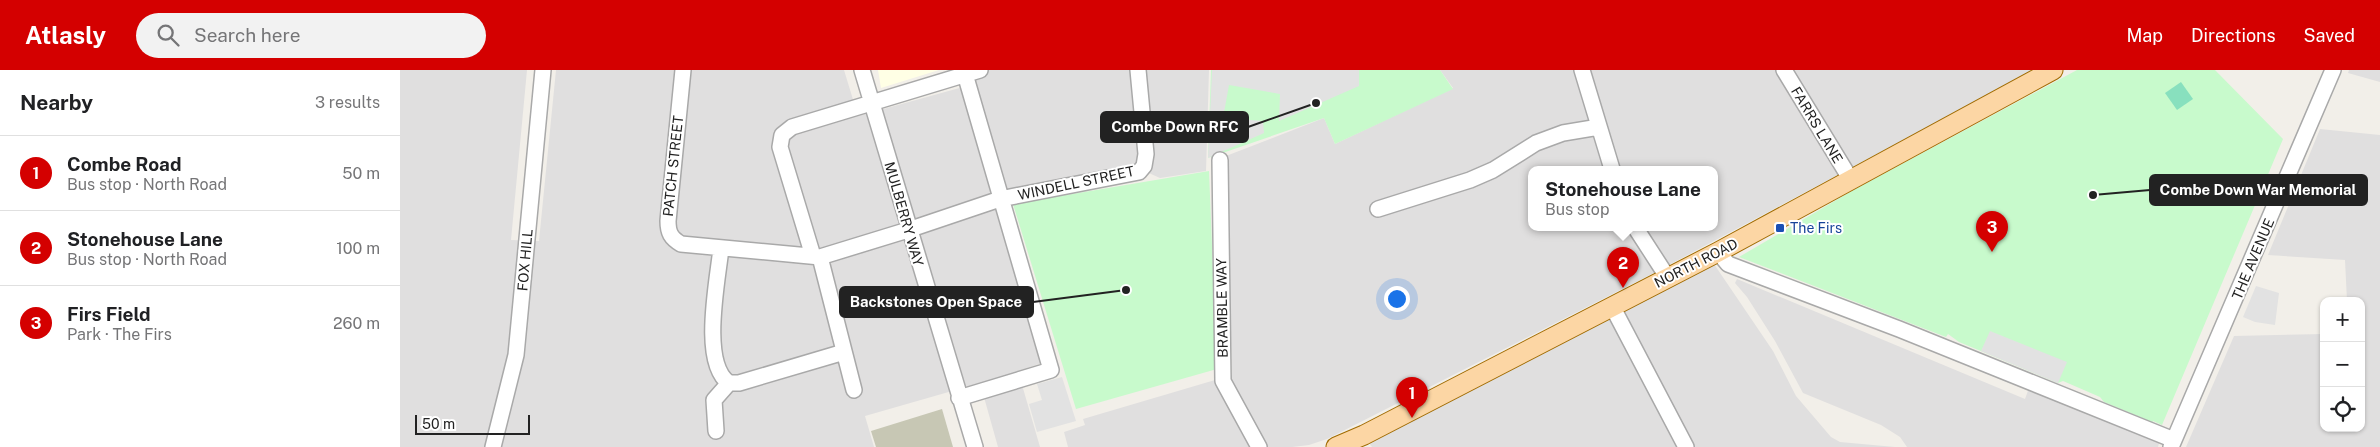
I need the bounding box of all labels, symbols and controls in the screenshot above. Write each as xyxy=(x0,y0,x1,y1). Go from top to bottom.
search box xyxy=(136,13,486,58)
text: Atlasly xyxy=(25,21,106,49)
icon: search xyxy=(154,21,182,49)
text: Search here xyxy=(194,24,301,46)
text: Map xyxy=(2126,25,2163,46)
text: Directions xyxy=(2191,25,2276,46)
text: Saved xyxy=(2304,25,2355,46)
street label: FARRS LANE xyxy=(1788,84,1846,166)
text: Nearby xyxy=(20,90,93,115)
text: 3 results xyxy=(315,93,380,112)
callout: Combe Down RFC xyxy=(1101,112,1248,142)
street label: PATCH STREET xyxy=(660,115,686,217)
text: Combe Down RFC xyxy=(1111,118,1239,135)
text: Combe Road xyxy=(67,153,181,175)
street label: MULBERRY WAY xyxy=(881,160,927,269)
street label: WINDELL STREET xyxy=(1016,163,1136,203)
text: 1 xyxy=(33,164,39,183)
text: 50 m xyxy=(342,164,380,183)
popup xyxy=(1528,166,1718,231)
text: Bus stop · North Road xyxy=(67,175,227,194)
callout: Combe Down War Memorial xyxy=(2150,175,2367,205)
text: Stonehouse Lane xyxy=(1545,178,1701,200)
text: Combe Down War Memorial xyxy=(2160,181,2356,198)
text: Bus stop xyxy=(1545,200,1609,219)
pin: 3 xyxy=(1976,211,2008,252)
street label: THE AVENUE xyxy=(2229,216,2277,302)
place label: The Firs xyxy=(1790,220,1842,236)
marker: The Firs xyxy=(1774,222,1786,234)
text: Stonehouse Lane xyxy=(67,228,223,250)
street label: FOX HILL xyxy=(514,228,536,292)
street label: NORTH ROAD xyxy=(1652,235,1740,291)
text: 2 xyxy=(31,239,41,258)
text: 100 m xyxy=(336,239,380,258)
pin: 2 xyxy=(1607,247,1639,288)
text: Bus stop · North Road xyxy=(67,250,227,269)
street label: BRAMBLE WAY xyxy=(1213,257,1231,358)
your location xyxy=(1384,286,1410,312)
callout: Backstones Open Space xyxy=(840,287,1033,317)
text: Backstones Open Space xyxy=(850,293,1022,310)
map controls xyxy=(2320,297,2365,432)
button: + xyxy=(2320,297,2365,342)
text: Firs Field xyxy=(67,303,151,325)
text: 3 xyxy=(31,314,41,333)
text: 260 m xyxy=(333,314,380,333)
text: Park · The Firs xyxy=(67,325,172,344)
button: − xyxy=(2320,342,2365,387)
pin: 1 xyxy=(1396,377,1428,418)
button: locate xyxy=(2320,387,2365,432)
scale bar xyxy=(415,412,530,435)
text: 50 m xyxy=(422,416,455,432)

